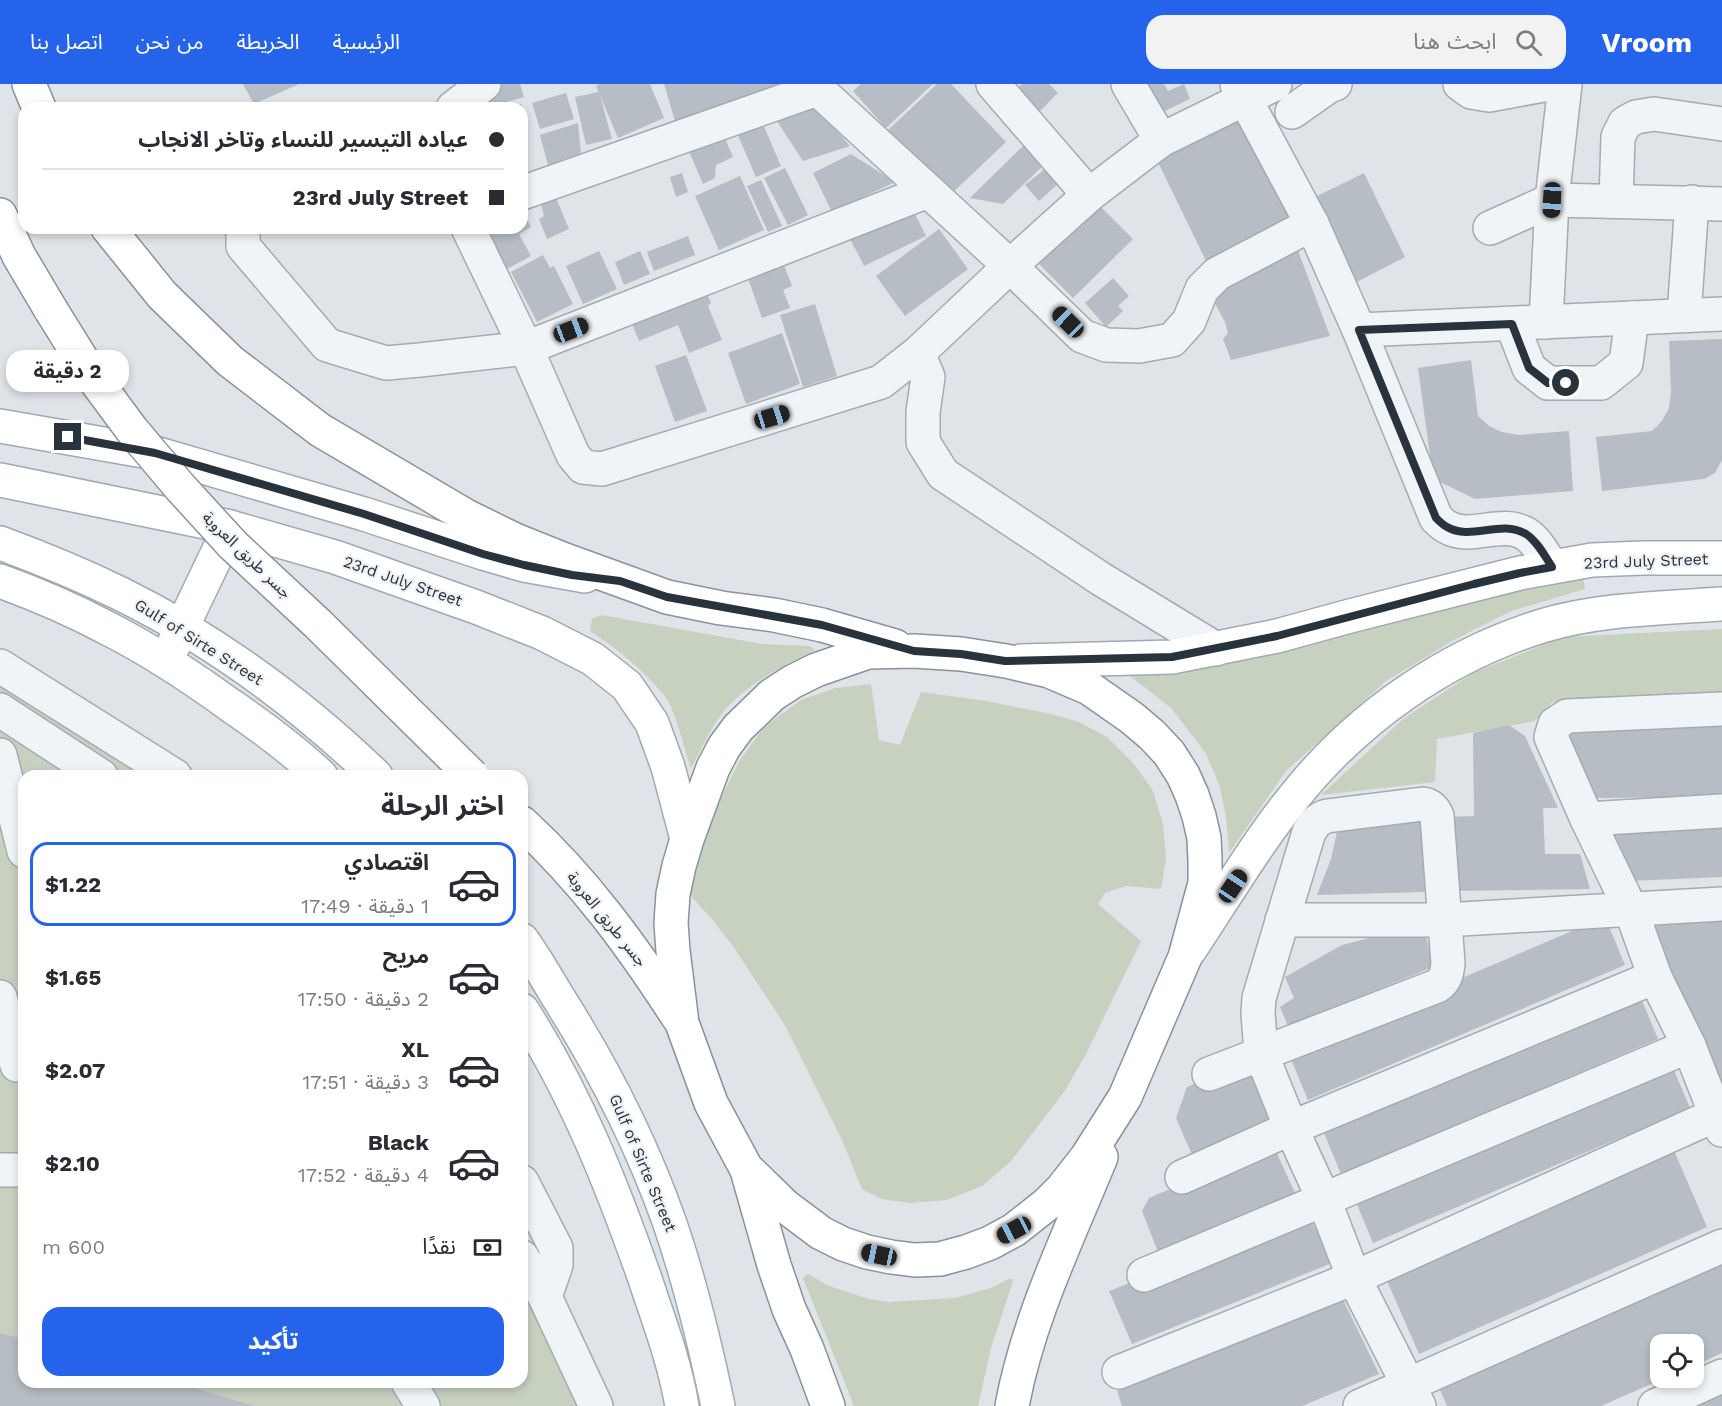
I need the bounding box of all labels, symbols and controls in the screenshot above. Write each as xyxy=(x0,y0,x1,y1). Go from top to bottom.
search box xyxy=(1146,15,1566,69)
icon: search xyxy=(1512,26,1545,59)
text: Vroom xyxy=(1602,26,1692,59)
text: اتصل بنا xyxy=(30,29,103,54)
text: من نحن xyxy=(136,29,204,54)
text: الخريطة xyxy=(237,29,299,54)
text: الرئيسية xyxy=(332,29,400,54)
text: ابحث هنا xyxy=(1413,29,1497,54)
text: عياده التيسير للنساء وتاخر الانجاب xyxy=(138,127,468,152)
car xyxy=(1542,182,1562,218)
text: 23rd July Street xyxy=(293,185,468,210)
car xyxy=(1049,303,1087,341)
car xyxy=(551,315,591,345)
callout: 2 دقيقة xyxy=(7,350,130,392)
text: 2 دقيقة xyxy=(34,359,101,383)
route start xyxy=(1552,369,1579,396)
car xyxy=(752,403,792,431)
route end xyxy=(54,423,81,450)
street label: جسر طريق العروبة xyxy=(198,508,296,603)
street label: 23rd July Street xyxy=(1583,549,1709,573)
street label: 23rd July Street xyxy=(341,552,465,610)
street label: Gulf of Sirte Street xyxy=(131,595,267,689)
text: اختر الرحلة xyxy=(381,790,504,822)
text: اقتصادي xyxy=(344,850,429,875)
icon: car xyxy=(447,857,501,911)
car xyxy=(1215,866,1251,906)
street label: جسر طريق العروبة xyxy=(562,868,651,971)
text: $1.22 xyxy=(45,872,101,897)
text: 1 دقيقة · 17:49 xyxy=(301,894,429,918)
text: مريح xyxy=(383,943,429,968)
icon: car xyxy=(447,950,501,1004)
text: $1.65 xyxy=(45,965,101,990)
text: 2 دقيقة · 17:50 xyxy=(298,987,429,1011)
text: XL xyxy=(401,1037,429,1062)
icon: car xyxy=(447,1043,501,1097)
text: $2.07 xyxy=(45,1058,105,1083)
text: 3 دقيقة · 17:51 xyxy=(302,1070,429,1094)
street label: Gulf of Sirte Street xyxy=(605,1091,681,1235)
text: Black xyxy=(368,1130,429,1155)
icon: car xyxy=(447,1136,501,1190)
text: $2.10 xyxy=(45,1151,100,1176)
text: 4 دقيقة · 17:52 xyxy=(298,1163,429,1187)
car xyxy=(994,1214,1034,1246)
icon: cash xyxy=(471,1231,504,1264)
text: نقدًا xyxy=(422,1234,456,1259)
text: 600 m xyxy=(42,1235,105,1259)
car xyxy=(860,1242,898,1268)
button: تأكيد xyxy=(42,1307,504,1376)
map controls xyxy=(1650,1334,1704,1388)
button: locate xyxy=(1650,1334,1704,1388)

